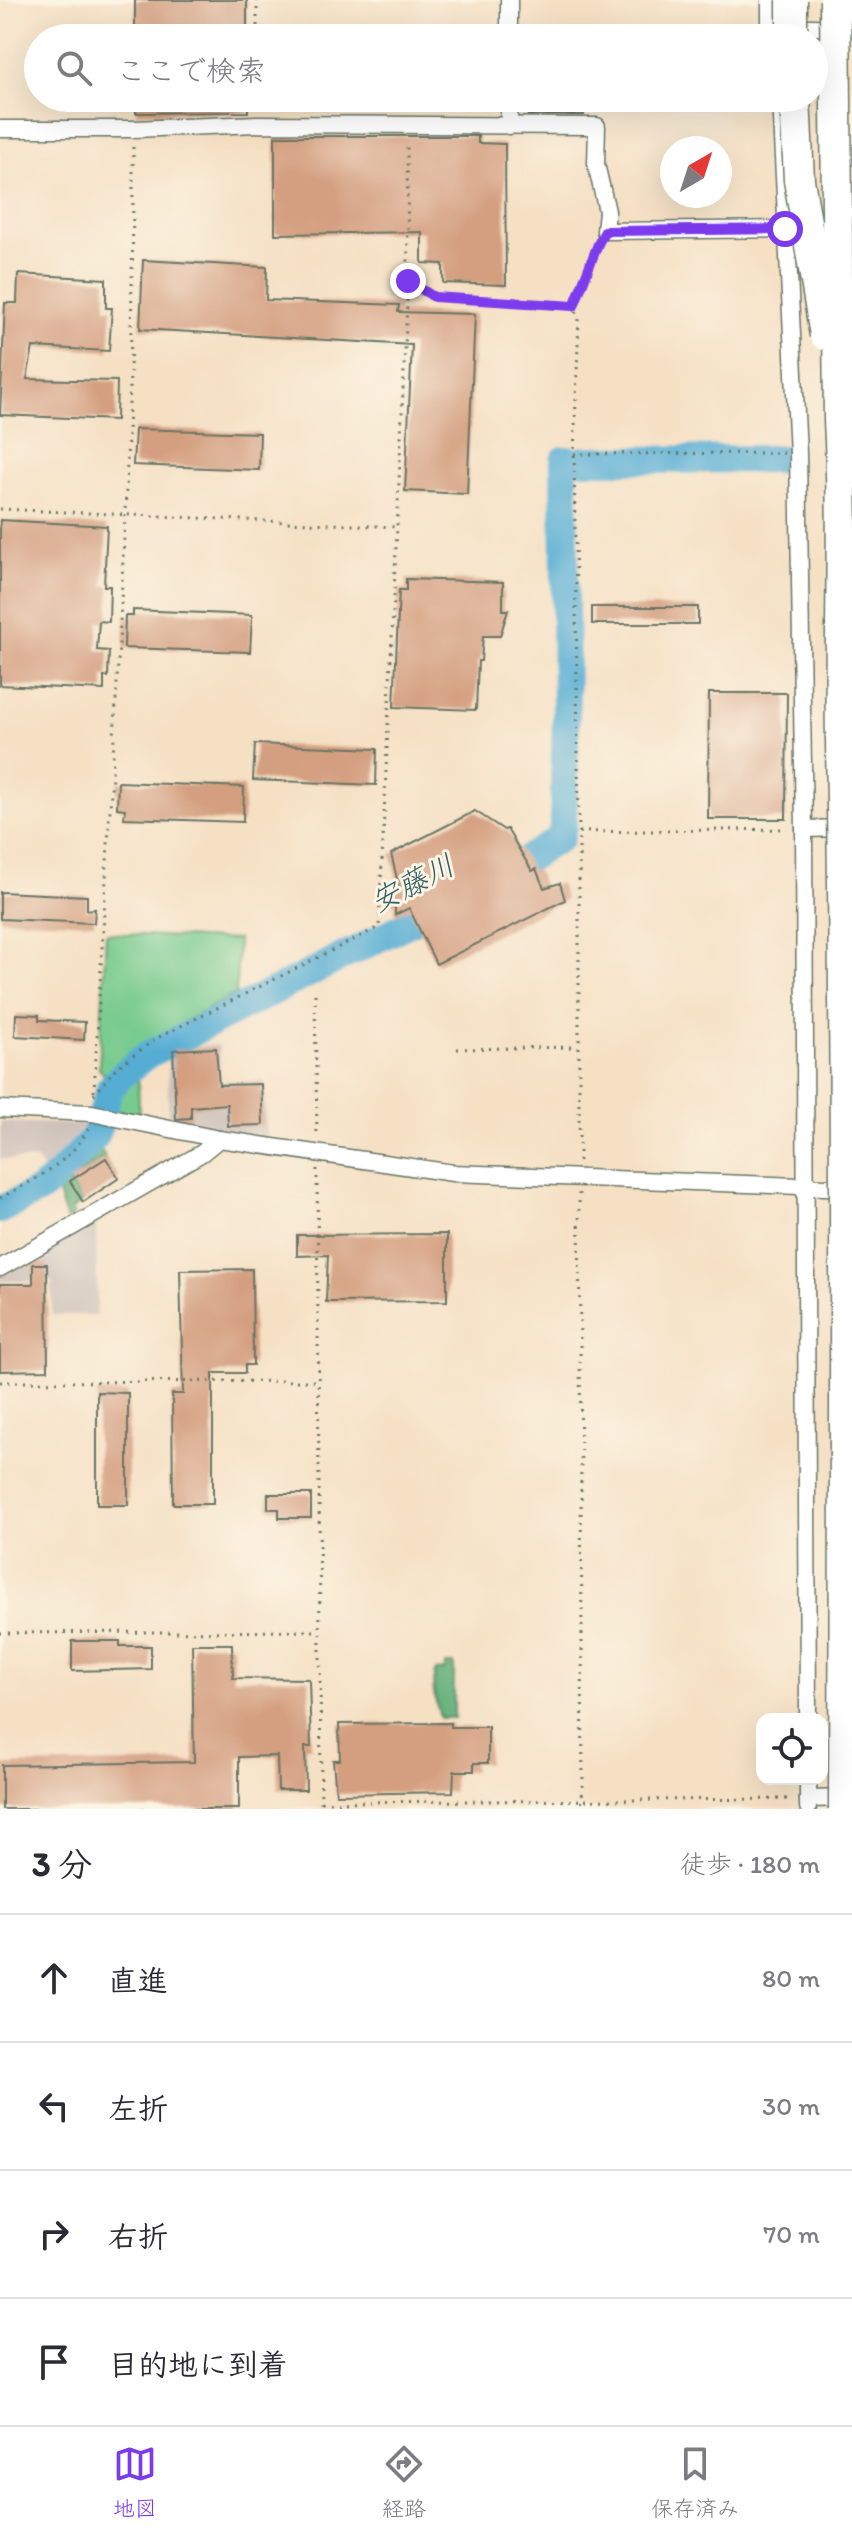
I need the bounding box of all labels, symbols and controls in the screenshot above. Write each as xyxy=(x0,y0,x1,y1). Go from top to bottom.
search box xyxy=(24,24,828,112)
icon: search xyxy=(52,46,96,90)
text: ここで検索 xyxy=(116,52,266,89)
north arrow xyxy=(660,136,732,208)
route start xyxy=(767,211,803,247)
route end xyxy=(390,263,426,299)
water label: 安藤川 xyxy=(364,846,460,920)
map controls xyxy=(756,1713,828,1785)
button: locate xyxy=(756,1713,828,1785)
text: 3 分 xyxy=(32,1844,92,1885)
text: 徒歩 · 180 m xyxy=(680,1848,820,1880)
icon: ahead xyxy=(32,1956,76,2000)
text: 直進 xyxy=(108,1962,168,1999)
text: 80 m xyxy=(762,1962,820,1994)
icon: left xyxy=(32,2084,76,2128)
text: 左折 xyxy=(108,2090,168,2127)
text: 30 m xyxy=(762,2090,820,2122)
icon: right xyxy=(32,2212,76,2256)
text: 右折 xyxy=(108,2218,168,2255)
text: 70 m xyxy=(763,2218,820,2250)
icon: arrive xyxy=(32,2340,76,2384)
text: 目的地に到着 xyxy=(108,2346,288,2383)
tab: 地図 xyxy=(113,2442,157,2522)
tab: 経路 xyxy=(382,2442,426,2522)
tab: 保存済み xyxy=(651,2442,739,2522)

